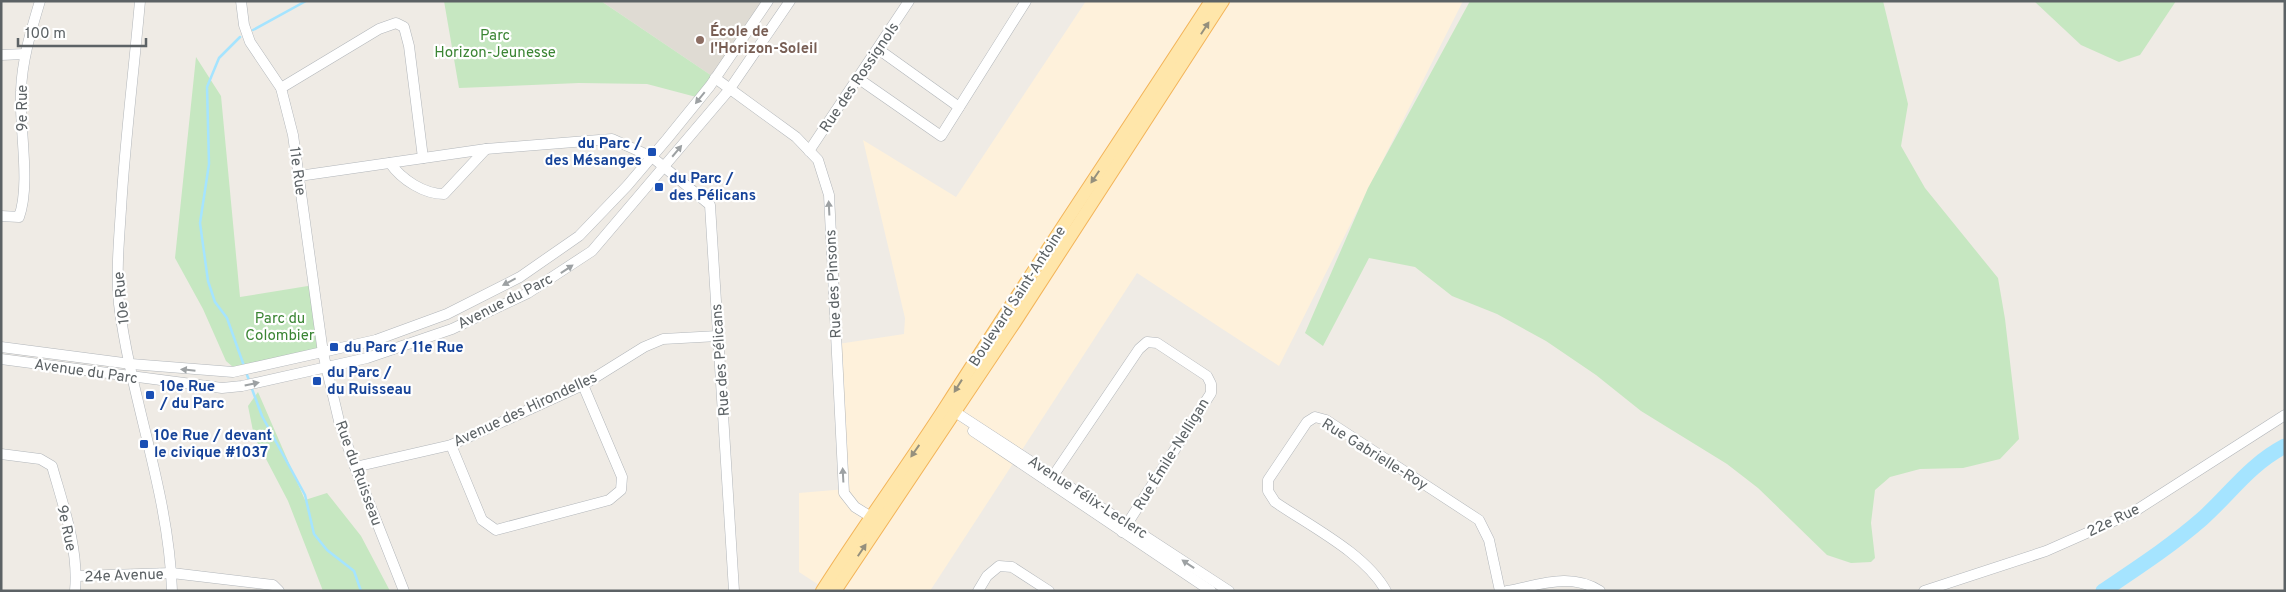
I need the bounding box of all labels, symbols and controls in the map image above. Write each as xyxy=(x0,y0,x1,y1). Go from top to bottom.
scale bar xyxy=(18,15,145,47)
street label: Rue des Rossignols xyxy=(816,19,904,137)
one-way arrow xyxy=(1200,21,1210,35)
place label: École de l'Horizon-Soleil xyxy=(710,22,818,59)
text: 100 m xyxy=(25,25,66,44)
park label: Parc Horizon-Jeunesse xyxy=(434,27,556,63)
marker: École de l'Horizon-Soleil xyxy=(694,34,706,46)
street label: 9e Rue xyxy=(14,85,33,131)
one-way arrow xyxy=(694,91,705,104)
place label: du Parc / des Mésanges xyxy=(545,135,642,171)
one-way arrow xyxy=(672,144,683,157)
street label: 11e Rue xyxy=(284,146,309,197)
marker: du Parc / des Mésanges xyxy=(646,146,658,158)
place label: du Parc / des Pélicans xyxy=(669,170,756,206)
one-way arrow xyxy=(1091,170,1100,184)
marker: du Parc / des Pélicans xyxy=(653,181,665,193)
one-way arrow xyxy=(825,199,833,215)
street label: Boulevard Saint-Antoine xyxy=(966,223,1071,371)
street label: Rue des Pinsons xyxy=(822,229,847,339)
one-way arrow xyxy=(560,264,574,274)
street label: 10e Rue xyxy=(110,270,135,325)
street label: Avenue du Parc xyxy=(455,270,556,334)
one-way arrow xyxy=(502,278,516,286)
street label: Rue des Pélicans xyxy=(708,303,735,417)
park label: Parc du Colombier xyxy=(245,310,315,346)
place label: du Parc / 11e Rue xyxy=(344,339,464,358)
marker: du Parc / 11e Rue xyxy=(328,341,340,353)
street label: Avenue du Parc xyxy=(33,356,139,389)
place label: du Parc / du Ruisseau xyxy=(327,364,412,400)
one-way arrow xyxy=(179,366,195,374)
street label: Avenue des Hirondelles xyxy=(451,369,601,452)
marker: du Parc / du Ruisseau xyxy=(311,375,323,387)
place label: 10e Rue / du Parc xyxy=(159,378,225,414)
one-way arrow xyxy=(245,380,260,388)
one-way arrow xyxy=(954,380,963,393)
marker: 10e Rue / du Parc xyxy=(144,389,156,401)
street label: Rue Émile-Nelligan xyxy=(1129,395,1214,514)
street label: Rue Gabrielle-Roy xyxy=(1318,415,1431,496)
street label: Rue du Ruisseau xyxy=(330,418,385,529)
place label: 10e Rue / devant le civique #1037 xyxy=(154,427,272,463)
marker: 10e Rue / devant le civique #1037 xyxy=(138,438,150,450)
one-way arrow xyxy=(910,444,920,458)
street label: Avenue Félix-Leclerc xyxy=(1024,452,1151,544)
one-way arrow xyxy=(839,466,847,482)
street label: 22e Rue xyxy=(2084,501,2143,542)
street label: 9e Rue xyxy=(51,503,80,553)
one-way arrow xyxy=(858,544,867,557)
one-way arrow xyxy=(1181,559,1195,569)
street label: 24e Avenue xyxy=(84,566,164,587)

